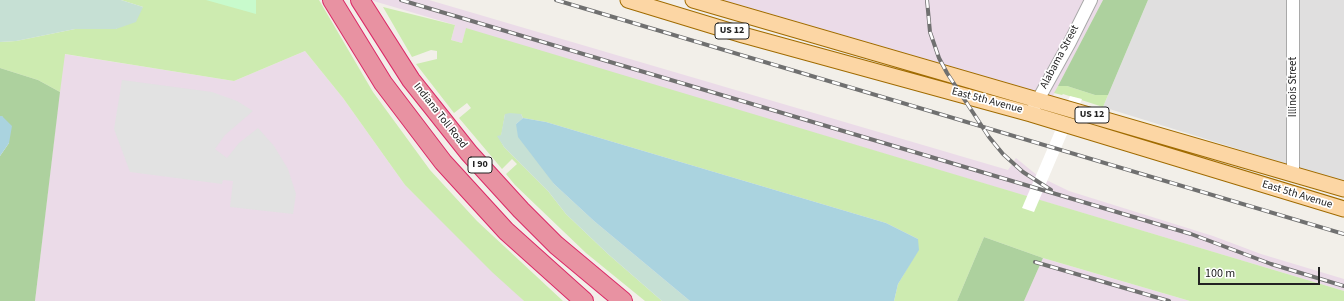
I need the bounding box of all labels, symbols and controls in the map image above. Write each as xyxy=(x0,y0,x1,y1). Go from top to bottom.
road number: US 12 xyxy=(715,23,749,39)
street label: Alabama Street xyxy=(1038,23,1082,91)
street label: Illinois Street xyxy=(1287,57,1301,117)
street label: Indiana Toll Road xyxy=(410,81,470,151)
street label: East 5th Avenue xyxy=(950,85,1024,117)
road number: US 12 xyxy=(1075,107,1109,123)
road number: I 90 xyxy=(468,157,492,173)
street label: East 5th Avenue xyxy=(1260,178,1334,212)
scale bar xyxy=(1200,259,1322,285)
text: 100 m xyxy=(1205,265,1235,282)

